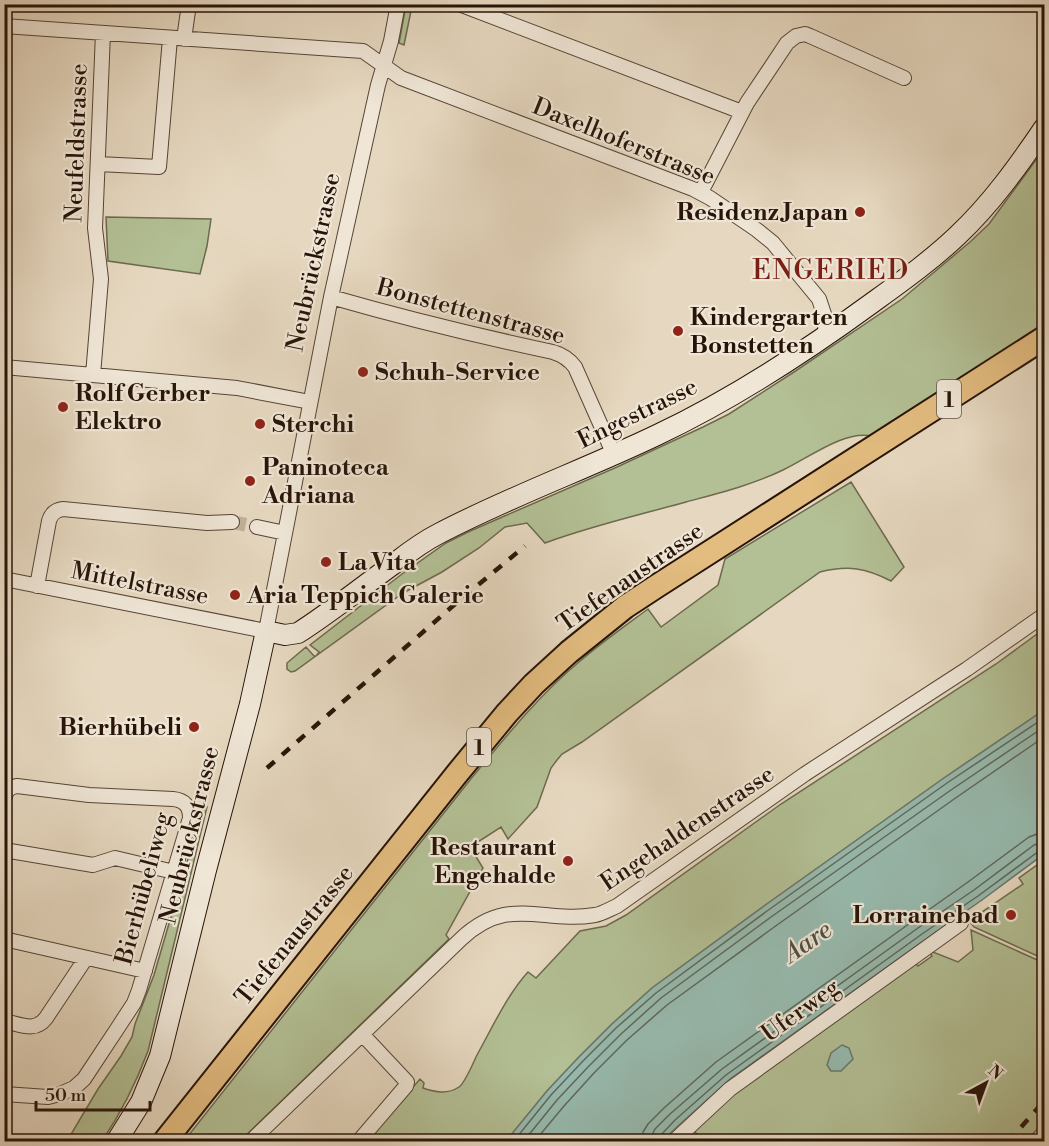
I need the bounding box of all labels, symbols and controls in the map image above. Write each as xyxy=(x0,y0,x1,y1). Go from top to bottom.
street label: Neufeldstrasse xyxy=(59,63,95,223)
street label: Daxelhoferstrasse xyxy=(528,92,719,192)
street label: Neubrückstrasse xyxy=(280,170,348,354)
place label: Residenz Japan xyxy=(677,198,848,228)
marker: Residenz Japan xyxy=(853,205,867,219)
district label: ENGERIED xyxy=(752,254,910,288)
street label: Bonstettenstrasse xyxy=(372,272,568,352)
place label: Kindergarten Bonstetten xyxy=(690,303,848,361)
marker: Kindergarten Bonstetten xyxy=(671,324,685,338)
place label: Schuh-Service xyxy=(375,358,540,388)
marker: Schuh-Service xyxy=(356,365,370,379)
street label: Engestrasse xyxy=(572,372,702,456)
place label: Rolf Gerber Elektro xyxy=(75,379,210,437)
road number: 1 xyxy=(937,380,961,418)
marker: Rolf Gerber Elektro xyxy=(56,400,70,414)
place label: Sterchi xyxy=(272,410,354,440)
marker: Sterchi xyxy=(253,417,267,431)
place label: Paninoteca Adriana xyxy=(261,453,390,511)
marker: Paninoteca Adriana xyxy=(243,474,257,488)
street label: Tiefenaustrasse xyxy=(552,516,710,639)
place label: La Vita xyxy=(338,548,417,578)
marker: La Vita xyxy=(319,555,333,569)
street label: Mittelstrasse xyxy=(68,556,211,612)
place label: Aria Teppich Galerie xyxy=(246,581,484,611)
marker: Aria Teppich Galerie xyxy=(228,588,242,602)
place label: Bierhübeli xyxy=(59,713,182,743)
marker: Bierhübeli xyxy=(187,720,201,734)
road number: 1 xyxy=(467,728,491,766)
street label: Neubrückstrasse xyxy=(153,743,227,927)
street label: Engehaldenstrasse xyxy=(595,759,780,898)
street label: Bierhübeliweg xyxy=(109,808,179,969)
place label: Restaurant Engehalde xyxy=(430,833,556,891)
marker: Restaurant Engehalde xyxy=(561,854,575,868)
street label: Tiefenaustrasse xyxy=(229,859,361,1012)
place label: Lorrainebad xyxy=(853,901,999,931)
marker: Lorrainebad xyxy=(1004,908,1018,922)
water label: Aare xyxy=(775,914,838,971)
street label: Uferweg xyxy=(755,972,846,1049)
north arrow xyxy=(956,1053,1016,1113)
text: N xyxy=(984,1061,1007,1084)
scale bar xyxy=(36,1074,150,1112)
text: 50 m xyxy=(45,1084,87,1107)

